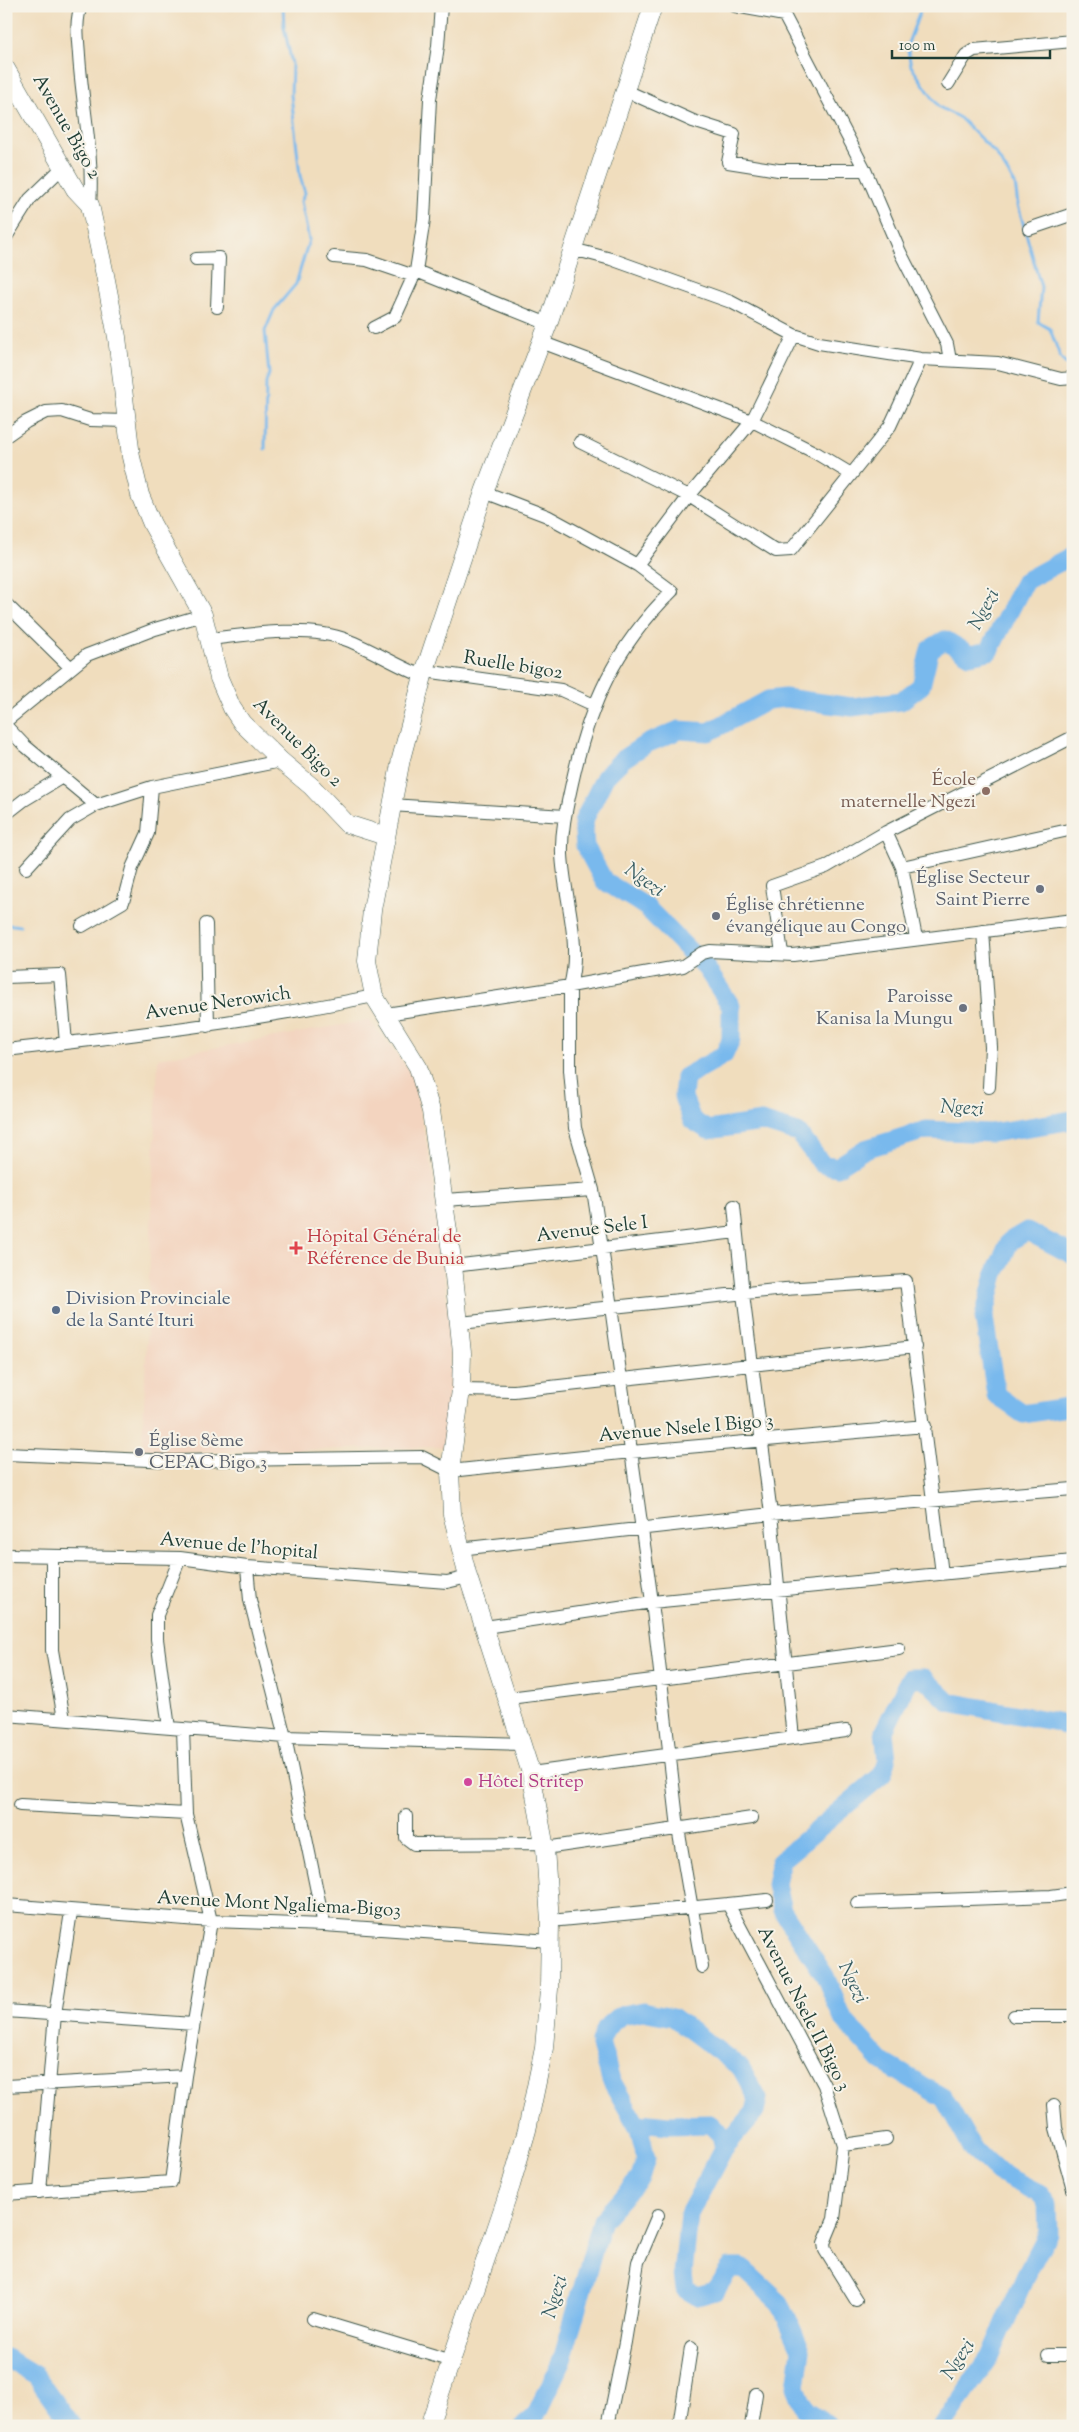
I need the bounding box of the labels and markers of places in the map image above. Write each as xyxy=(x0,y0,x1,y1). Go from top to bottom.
place label: École maternelle Ngezi xyxy=(841,767,976,816)
marker: École maternelle Ngezi xyxy=(980,785,992,797)
place label: Église Secteur Saint Pierre xyxy=(916,865,1030,914)
marker: Église Secteur Saint Pierre xyxy=(1034,883,1046,895)
place label: Église chrétienne évangélique au Congo xyxy=(726,892,906,941)
marker: Église chrétienne évangélique au Congo xyxy=(710,910,722,922)
place label: Paroisse Kanisa la Mungu xyxy=(816,984,953,1033)
marker: Paroisse Kanisa la Mungu xyxy=(957,1002,969,1014)
place label: Hôpital Général de Référence de Bunia xyxy=(307,1224,464,1273)
marker: Hôpital Général de Référence de Bunia xyxy=(289,1241,303,1255)
place label: Division Provinciale de la Santé Ituri xyxy=(66,1286,231,1335)
marker: Division Provinciale de la Santé Ituri xyxy=(50,1304,62,1316)
place label: Église 8ème CEPAC Bigo 3 xyxy=(149,1428,267,1477)
marker: Église 8ème CEPAC Bigo 3 xyxy=(133,1446,145,1458)
place label: Hôtel Stritep xyxy=(478,1769,584,1796)
marker: Hôtel Stritep xyxy=(462,1776,474,1788)

